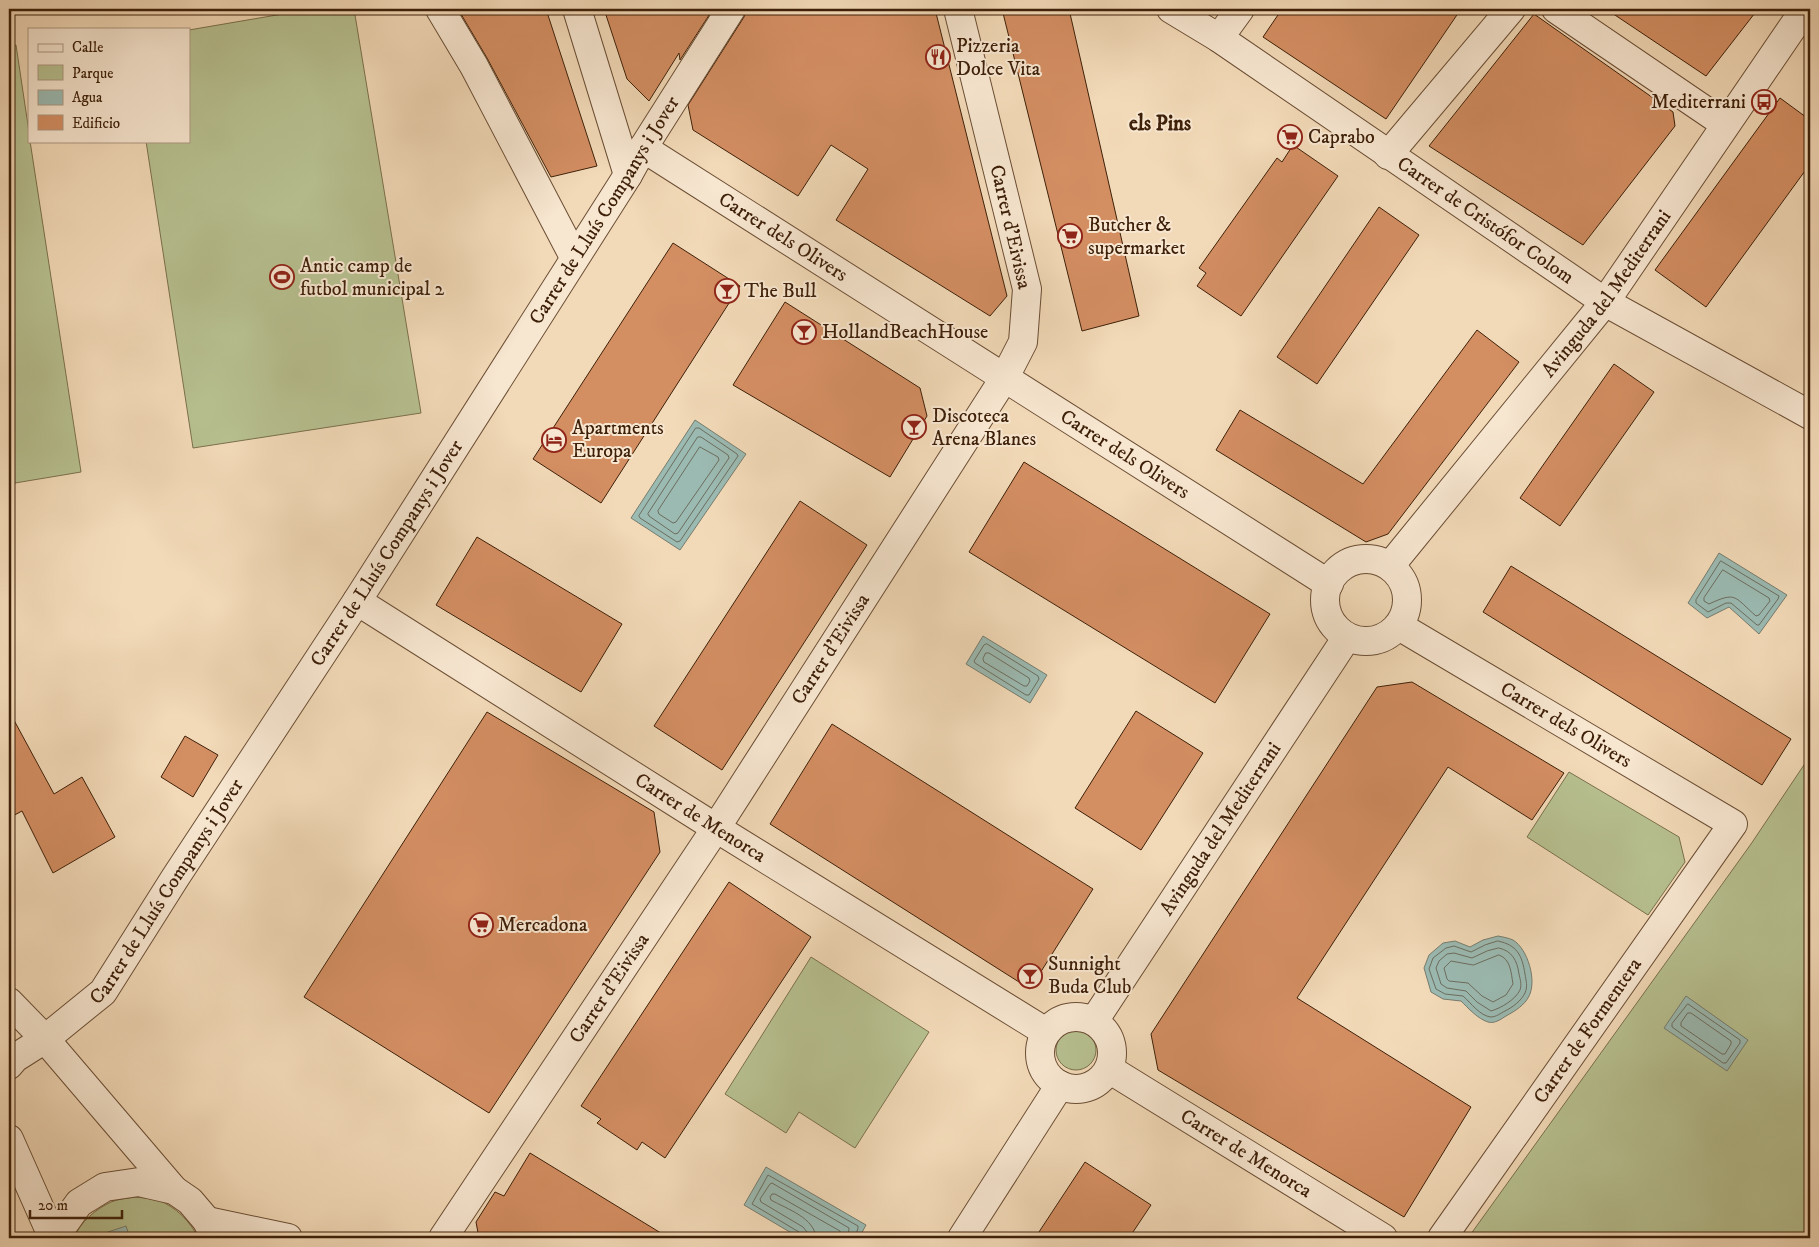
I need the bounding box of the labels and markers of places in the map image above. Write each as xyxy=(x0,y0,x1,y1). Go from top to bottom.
place label: Pizzeria Dolce Vita xyxy=(956,34,1041,82)
restaurant icon: Pizzeria Dolce Vita xyxy=(925,44,951,70)
bus stop icon: Mediterrani xyxy=(1751,89,1777,115)
place label: Mediterrani xyxy=(1651,90,1746,115)
supermarket icon: Caprabo xyxy=(1277,124,1303,150)
place label: Caprabo xyxy=(1308,125,1375,150)
place label: Butcher & supermarket xyxy=(1088,213,1185,261)
supermarket icon: Butcher & supermarket xyxy=(1057,223,1083,249)
place label: Antic camp de futbol municipal 2 xyxy=(300,254,445,302)
sports icon: Antic camp de futbol municipal 2 xyxy=(269,264,295,290)
bar icon: The Bull xyxy=(714,278,740,304)
place label: The Bull xyxy=(744,279,816,304)
bar icon: HollandBeachHouse xyxy=(791,319,817,345)
place label: HollandBeachHouse xyxy=(822,320,988,345)
place label: Discoteca Arena Blanes xyxy=(932,404,1036,452)
bar icon: Discoteca Arena Blanes xyxy=(901,414,927,440)
place label: Apartments Europa xyxy=(572,416,664,464)
hotel icon: Apartments Europa xyxy=(541,427,567,453)
supermarket icon: Mercadona xyxy=(468,912,494,938)
place label: Mercadona xyxy=(498,913,588,938)
place label: Sunnight Buda Club xyxy=(1048,952,1131,1000)
bar icon: Sunnight Buda Club xyxy=(1017,963,1043,989)

